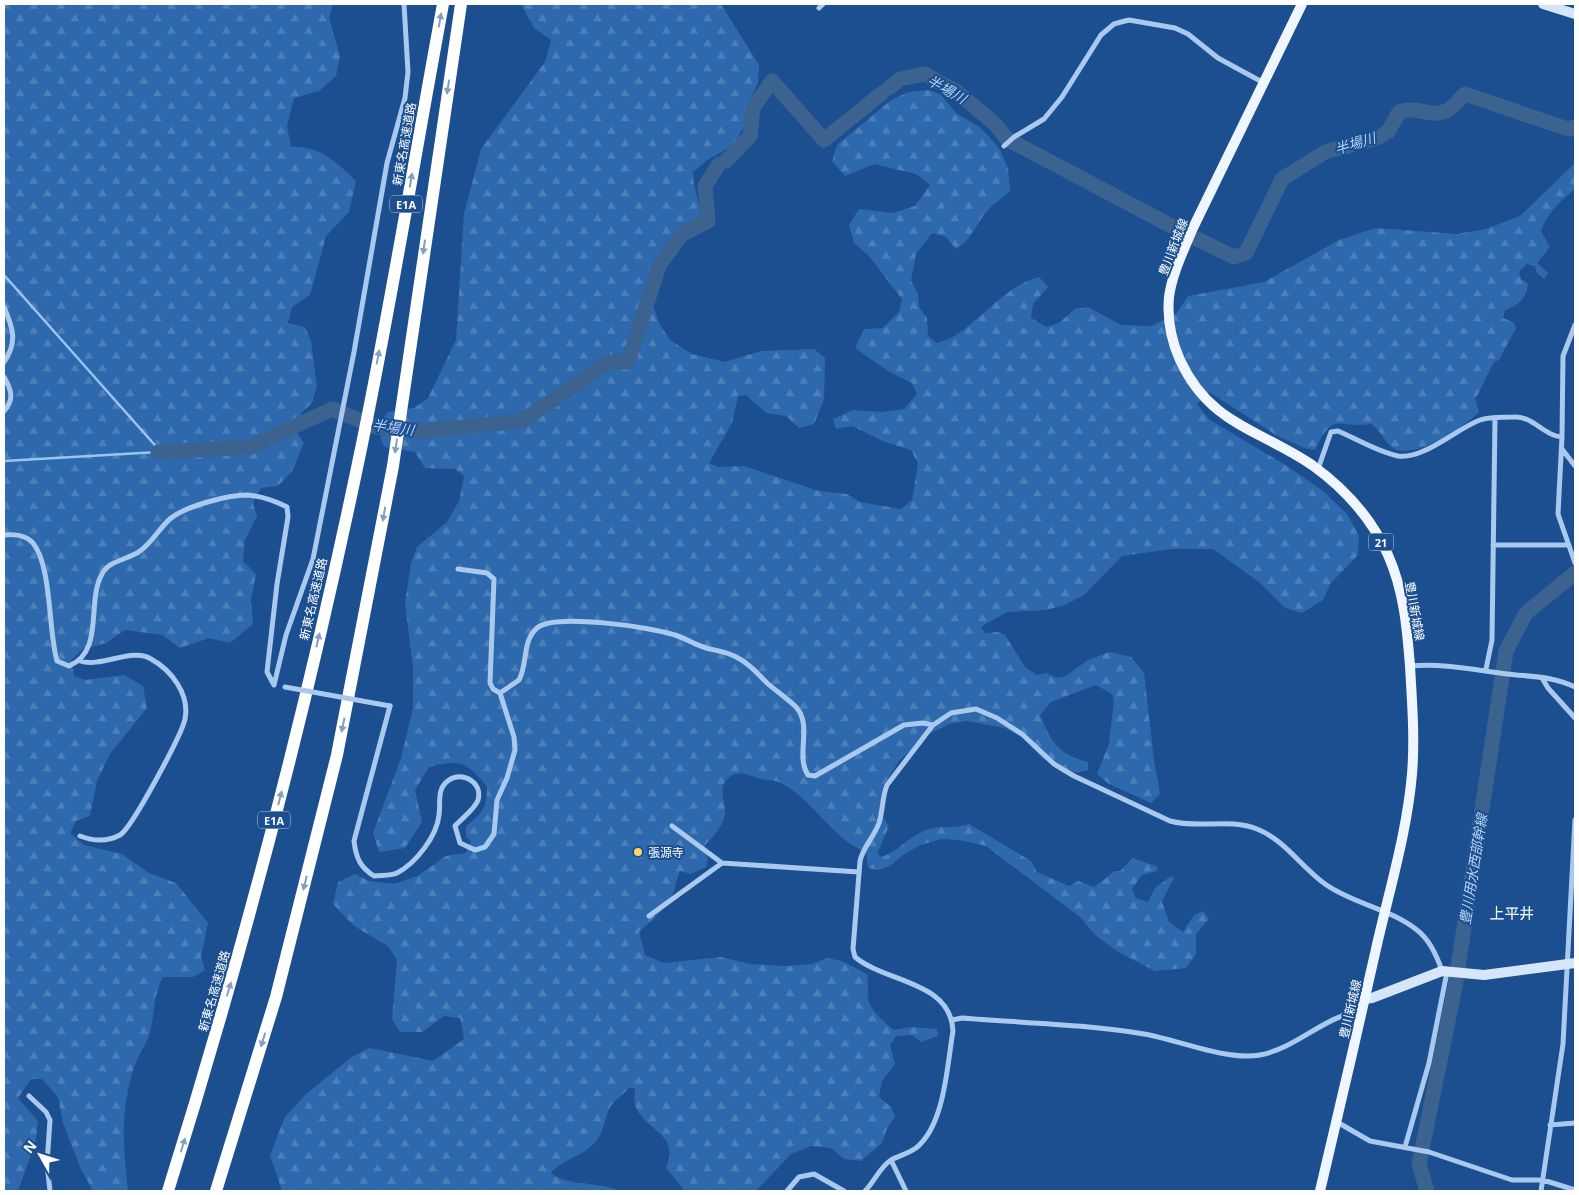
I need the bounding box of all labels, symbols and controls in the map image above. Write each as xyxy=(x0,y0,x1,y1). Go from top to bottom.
one-way arrow xyxy=(437,12,445,28)
water label: 半場川 xyxy=(924,70,972,109)
one-way arrow xyxy=(444,79,452,95)
street label: 新東名高速道路 xyxy=(388,101,420,187)
water label: 半場川 xyxy=(1332,127,1380,158)
one-way arrow xyxy=(407,172,415,187)
road number: E1A xyxy=(390,195,422,212)
street label: 豊川新城線 xyxy=(1154,216,1192,278)
one-way arrow xyxy=(420,240,428,256)
one-way arrow xyxy=(375,348,383,364)
water label: 半場川 xyxy=(371,415,417,440)
one-way arrow xyxy=(391,438,399,454)
one-way arrow xyxy=(379,507,387,523)
road number: 21 xyxy=(1368,534,1394,550)
street label: 新東名高速道路 xyxy=(295,556,331,642)
street label: 豊川新城線 xyxy=(1401,580,1429,642)
one-way arrow xyxy=(314,632,322,648)
one-way arrow xyxy=(339,718,347,733)
one-way arrow xyxy=(276,790,284,805)
water label: 豊川用水西部幹線 xyxy=(1455,810,1491,926)
road number: E1A xyxy=(258,812,290,828)
place label: 張源寺 xyxy=(648,844,684,861)
marker: 張源寺 xyxy=(632,846,644,858)
one-way arrow xyxy=(301,876,309,891)
district label: 上平井 xyxy=(1489,903,1535,923)
street label: 新東名高速道路 xyxy=(194,948,234,1034)
street label: 豊川新城線 xyxy=(1335,978,1365,1040)
one-way arrow xyxy=(226,981,234,996)
one-way arrow xyxy=(259,1033,267,1048)
north arrow xyxy=(15,1130,65,1180)
text: N xyxy=(19,1136,40,1157)
one-way arrow xyxy=(179,1137,187,1152)

